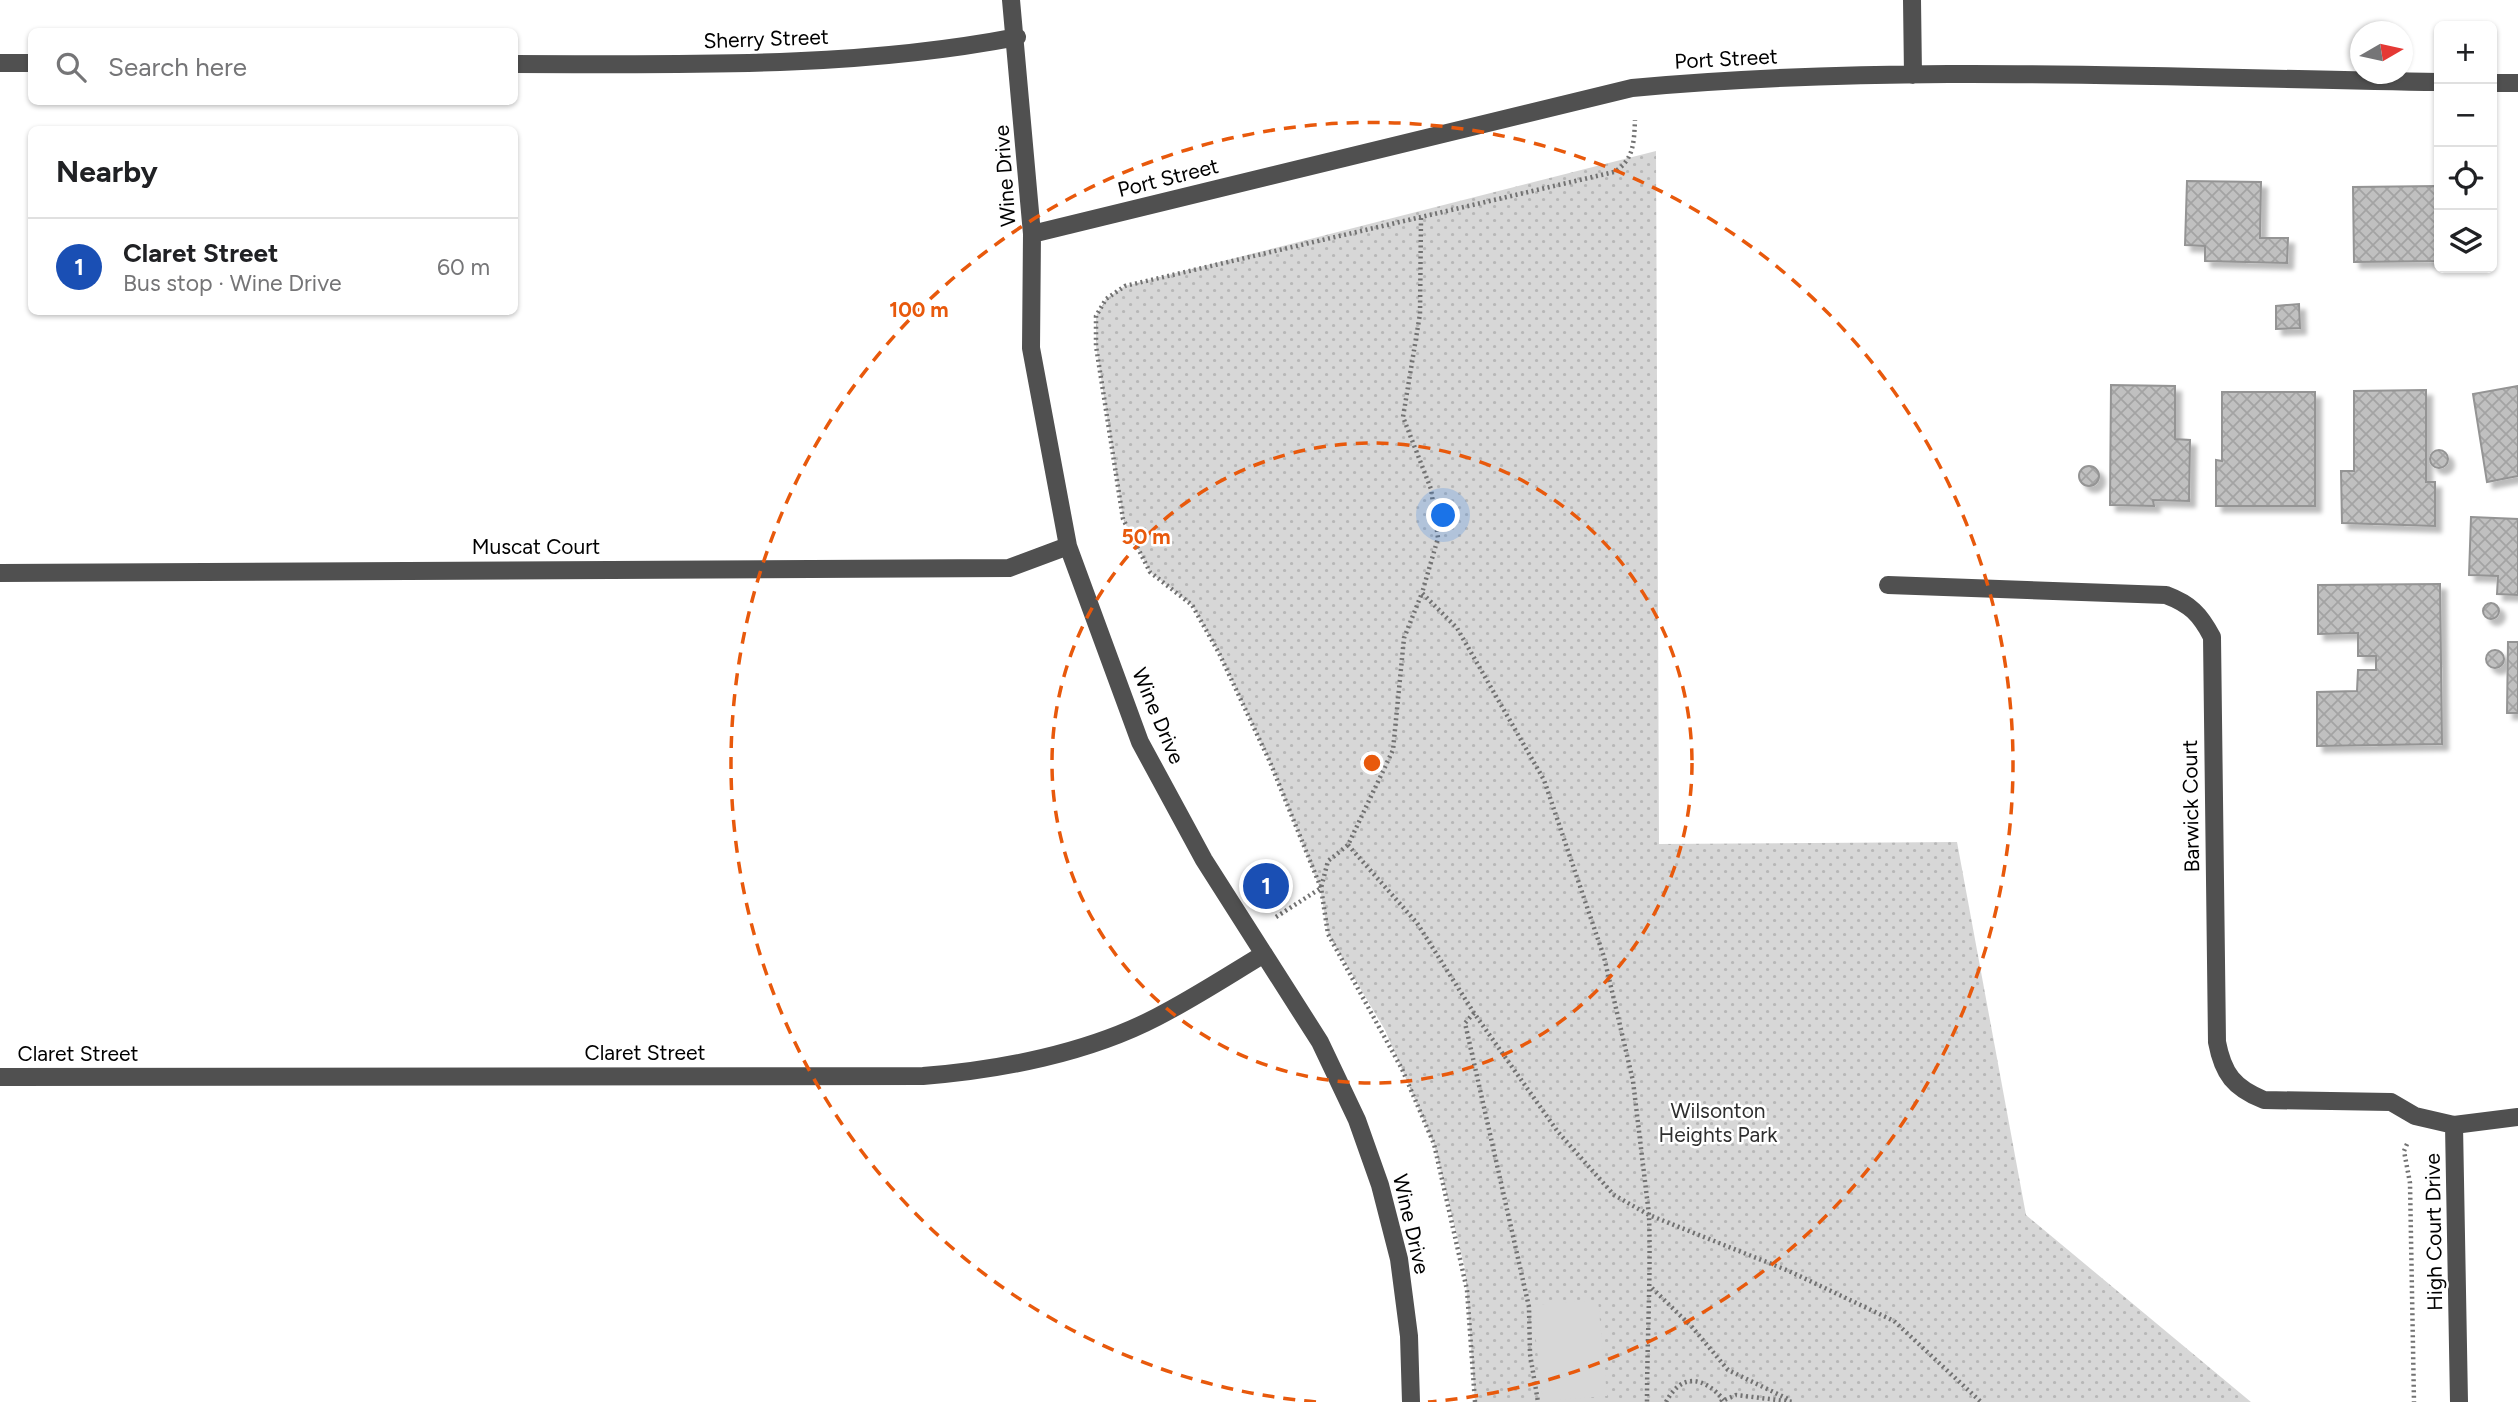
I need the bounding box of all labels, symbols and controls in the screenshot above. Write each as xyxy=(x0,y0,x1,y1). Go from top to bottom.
north arrow xyxy=(2350,21,2413,84)
map controls xyxy=(2434,21,2497,273)
button: + xyxy=(2434,21,2497,84)
street label: Sherry Street xyxy=(703,24,829,53)
search box xyxy=(28,28,518,105)
street label: Port Street xyxy=(1674,43,1778,74)
icon: search xyxy=(52,48,90,86)
text: Search here xyxy=(108,51,247,83)
button: − xyxy=(2434,84,2497,147)
street label: Wine Drive xyxy=(988,124,1021,228)
button: locate xyxy=(2434,147,2497,210)
text: Nearby xyxy=(56,153,158,190)
street label: Port Street xyxy=(1115,153,1221,202)
button: layers xyxy=(2434,210,2497,273)
text: Claret Street xyxy=(123,237,278,269)
text: 1 xyxy=(74,253,84,281)
text: 60 m xyxy=(437,253,490,281)
text: Bus stop · Wine Drive xyxy=(123,269,341,297)
text: 100 m xyxy=(889,297,949,322)
your location xyxy=(1426,498,1460,532)
text: 50 m xyxy=(1121,524,1171,549)
street label: Muscat Court xyxy=(472,534,600,559)
street label: Wine Drive xyxy=(1127,664,1190,768)
street label: Barwick Court xyxy=(2177,739,2204,873)
centre of rings xyxy=(1360,751,1384,775)
pin: 1 xyxy=(1243,860,1289,912)
street label: Claret Street xyxy=(585,1040,706,1065)
street label: Claret Street xyxy=(18,1041,139,1066)
park label: Wilsonton Heights Park xyxy=(1658,1098,1778,1147)
street label: High Court Drive xyxy=(2420,1153,2447,1311)
street label: Wine Drive xyxy=(1388,1171,1435,1276)

